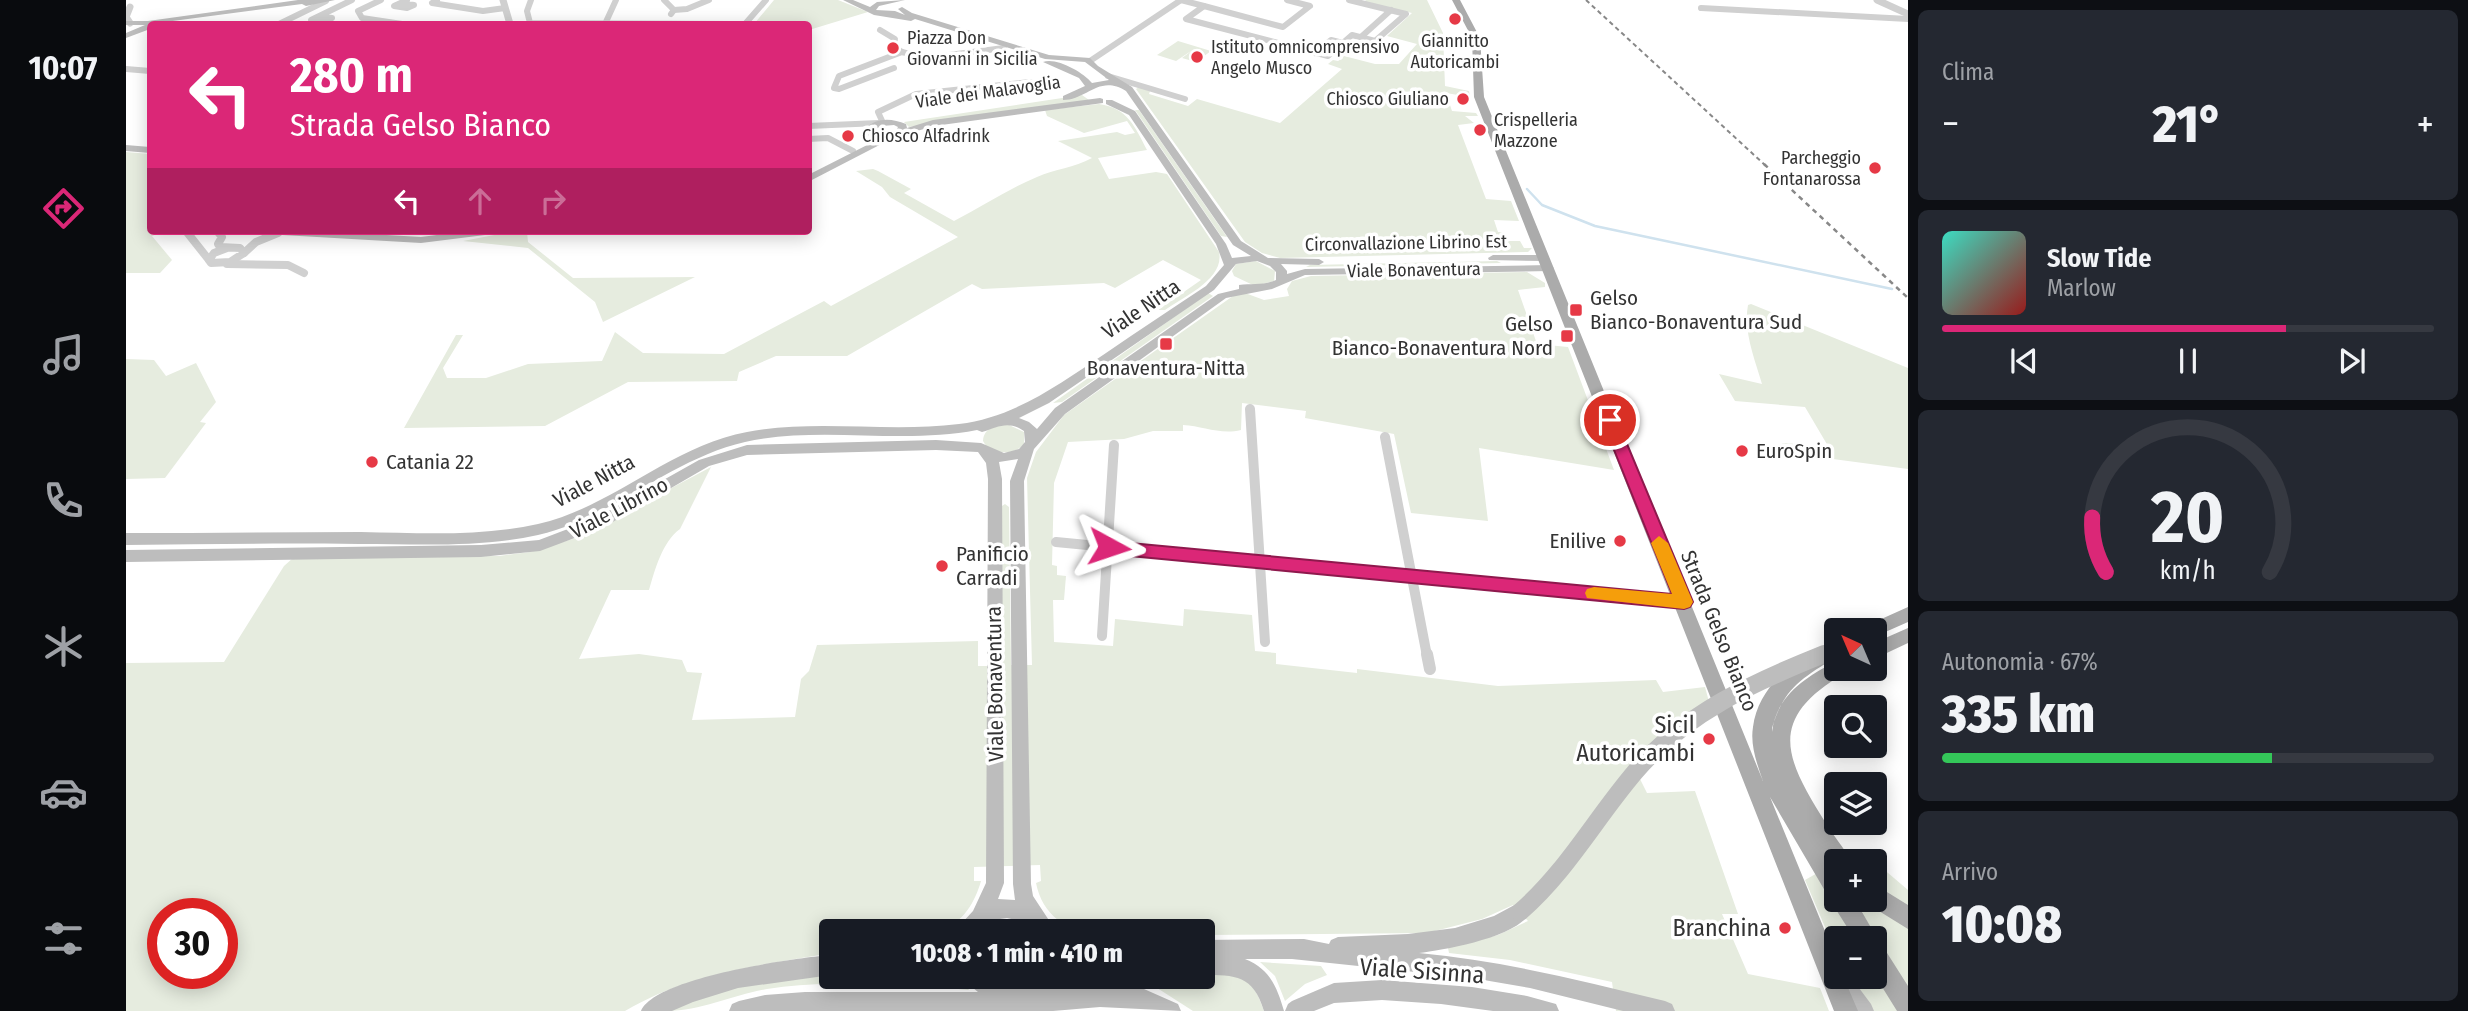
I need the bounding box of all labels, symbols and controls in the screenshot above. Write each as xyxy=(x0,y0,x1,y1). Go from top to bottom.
marker: Giannitto Autoricambi xyxy=(1447,11,1463,27)
place label: Piazza Don Giovanni in Sicilia xyxy=(907,27,1038,70)
place label: Giannitto Autoricambi xyxy=(1410,30,1500,73)
place label: Istituto omnicomprensivo Angelo Musco xyxy=(1211,36,1400,79)
marker: Piazza Don Giovanni in Sicilia xyxy=(885,40,901,56)
text: 280 m xyxy=(290,46,413,105)
text: 10:07 xyxy=(29,49,97,87)
icon: left xyxy=(175,49,266,140)
marker: Istituto omnicomprensivo Angelo Musco xyxy=(1189,49,1205,65)
text: Clima xyxy=(1942,58,1994,86)
street label: Viale dei Malavoglia xyxy=(914,71,1062,113)
place label: Chiosco Giuliano xyxy=(1326,88,1449,110)
marker: Chiosco Giuliano xyxy=(1455,91,1471,107)
text: 21° xyxy=(2153,93,2223,156)
text: − xyxy=(1942,101,1959,147)
text: + xyxy=(2417,101,2434,147)
text: Strada Gelso Bianco xyxy=(290,106,551,144)
place label: Crispelleria Mazzone xyxy=(1494,109,1578,152)
marker: Crispelleria Mazzone xyxy=(1472,122,1488,138)
place label: Chiosco Alfadrink xyxy=(862,125,990,147)
marker: Chiosco Alfadrink xyxy=(840,128,856,144)
place label: Parcheggio Fontanarossa xyxy=(1763,147,1861,190)
marker: Parcheggio Fontanarossa xyxy=(1867,160,1883,176)
icon: left xyxy=(388,182,426,220)
icon: ahead xyxy=(461,182,499,220)
icon: right xyxy=(534,182,572,220)
icon: directions xyxy=(39,184,88,233)
street label: Circonvallazione Librino Est xyxy=(1305,230,1507,256)
text: Slow Tide xyxy=(2047,243,2151,274)
street label: Viale Bonaventura xyxy=(1347,258,1481,282)
street label: Viale Nitta xyxy=(1097,273,1185,345)
text: Marlow xyxy=(2047,274,2116,302)
place label: Gelso Bianco-Bonaventura Sud xyxy=(1590,285,1802,335)
marker: Gelso Bianco-Bonaventura Sud xyxy=(1568,302,1584,318)
place label: Gelso Bianco-Bonaventura Nord xyxy=(1332,311,1553,361)
marker: Gelso Bianco-Bonaventura Nord xyxy=(1559,328,1575,344)
icon: music xyxy=(39,330,88,379)
marker: Bonaventura-Nitta xyxy=(1158,336,1174,352)
icon: previous xyxy=(2005,342,2043,380)
icon: pause xyxy=(2169,342,2207,380)
icon: next xyxy=(2333,342,2371,380)
place label: Bonaventura-Nitta xyxy=(1087,355,1245,381)
pin xyxy=(1580,390,1640,450)
icon: arrive xyxy=(1591,401,1629,439)
place label: EuroSpin xyxy=(1756,438,1832,464)
marker: EuroSpin xyxy=(1734,443,1750,459)
place label: Catania 22 xyxy=(386,449,474,475)
street label: Viale Nitta xyxy=(549,449,639,513)
marker: Catania 22 xyxy=(364,454,380,470)
street label: Viale Librino xyxy=(566,471,672,545)
text: 20 xyxy=(2150,474,2225,561)
icon: phone xyxy=(39,476,88,525)
position arrow xyxy=(1072,510,1146,584)
place label: Enilive xyxy=(1550,528,1606,554)
marker: Enilive xyxy=(1612,533,1628,549)
place label: Panificio Carradi xyxy=(956,541,1029,591)
street label: Strada Gelso Bianco xyxy=(1675,547,1763,715)
text: km/h xyxy=(2160,555,2216,585)
marker: Panificio Carradi xyxy=(934,558,950,574)
street label: Viale Bonaventura xyxy=(981,606,1009,762)
north arrow xyxy=(1824,618,1886,681)
map controls xyxy=(1824,618,1887,989)
icon: climate xyxy=(39,622,88,671)
text: Autonomia · 67% xyxy=(1942,648,2098,676)
text: 335 km xyxy=(1942,683,2095,746)
button: search xyxy=(1824,695,1887,758)
place label: Sicil Autoricambi xyxy=(1576,711,1695,767)
marker: Sicil Autoricambi xyxy=(1701,731,1717,747)
icon: car xyxy=(39,768,88,817)
button: layers xyxy=(1824,772,1887,835)
button: + xyxy=(1824,849,1887,912)
text: Arrivo xyxy=(1942,858,1998,886)
text: 10:08 xyxy=(1942,893,2062,956)
speed limit sign: 30 xyxy=(147,898,238,989)
icon: filters xyxy=(39,914,88,963)
place label: Branchina xyxy=(1672,914,1771,942)
marker: Branchina xyxy=(1777,920,1793,936)
button: − xyxy=(1824,926,1887,989)
text: 10:08 · 1 min · 410 m xyxy=(911,938,1123,969)
street label: Viale Sisinna xyxy=(1359,953,1485,989)

